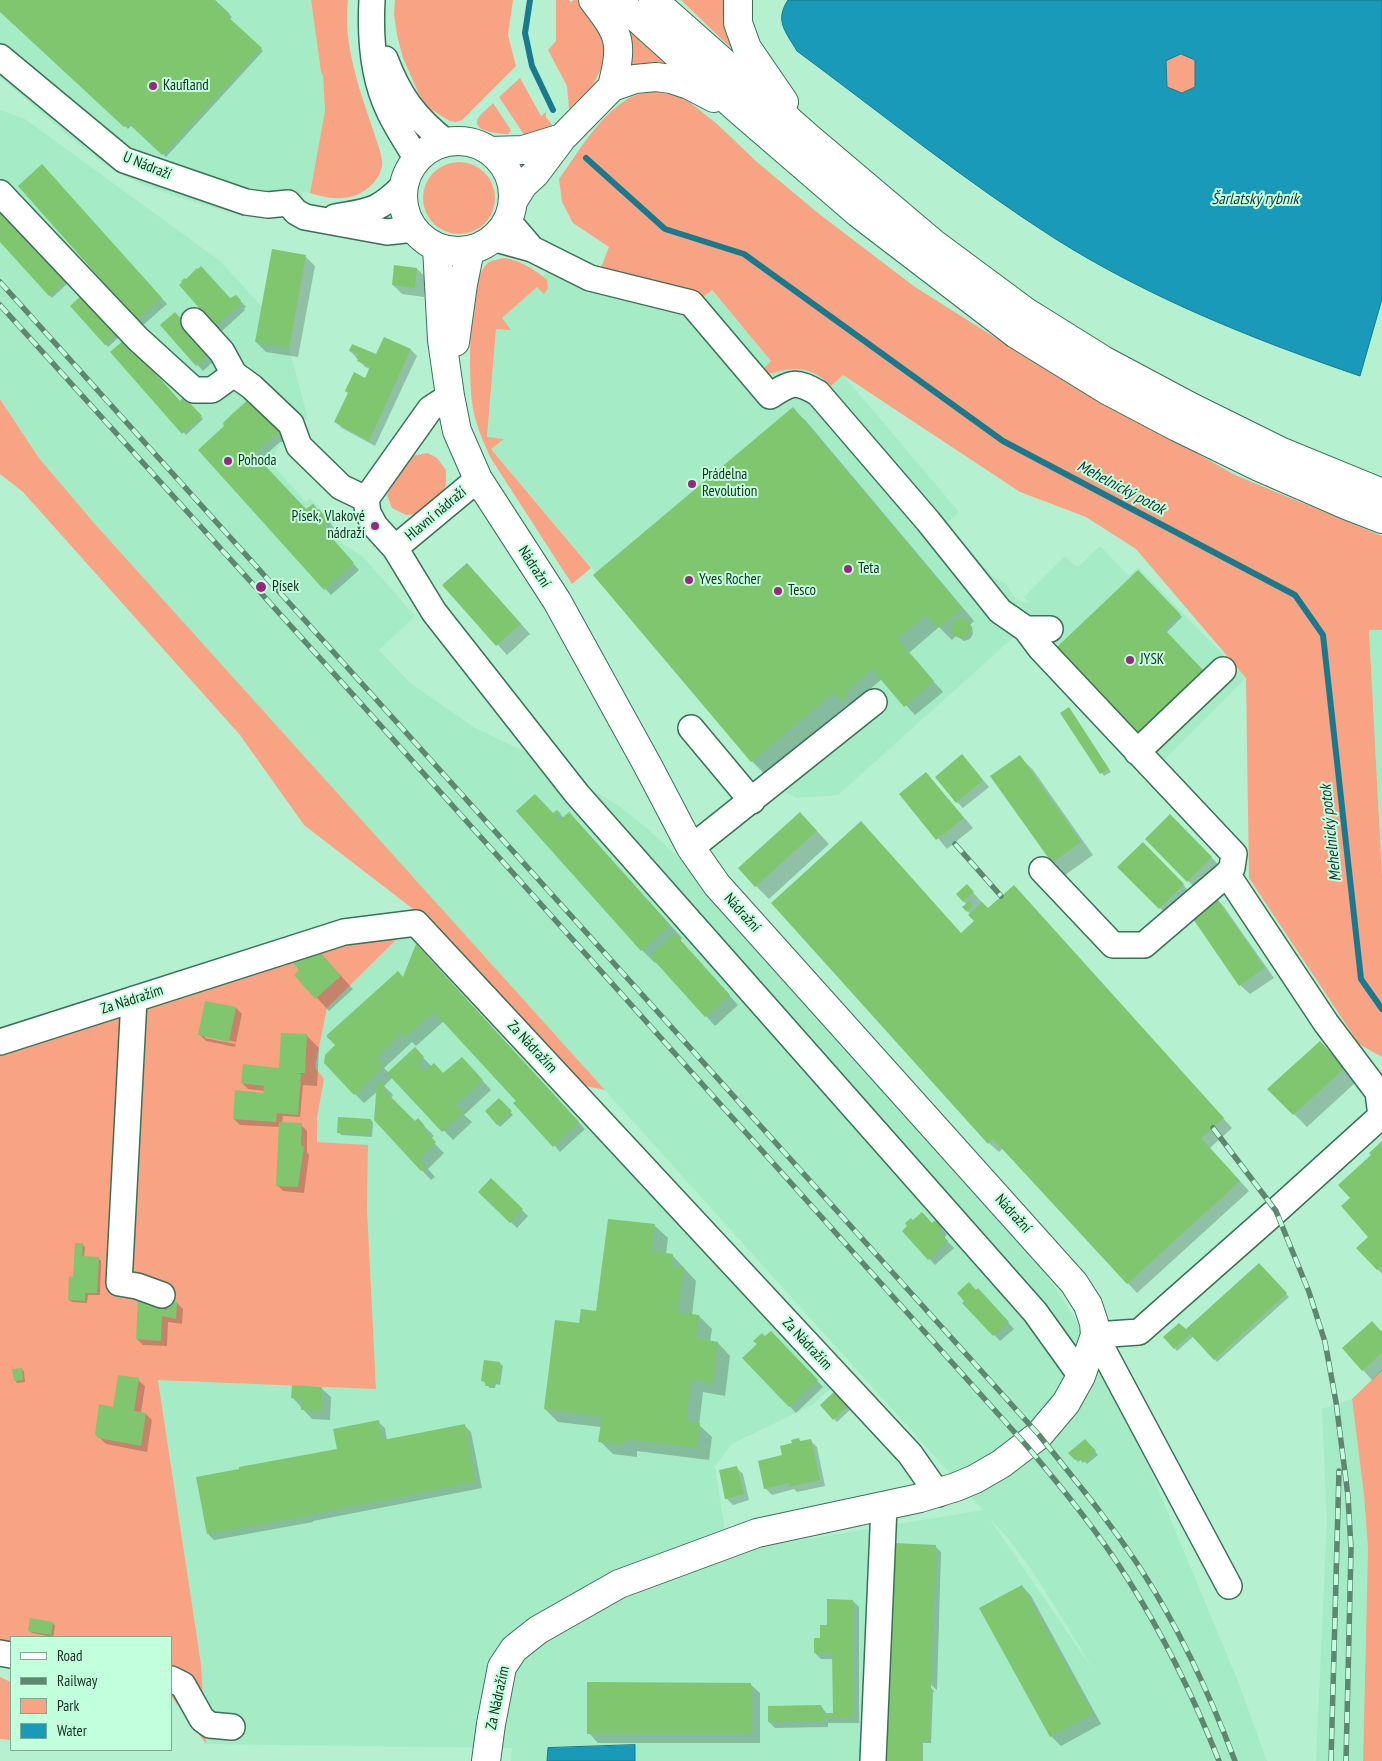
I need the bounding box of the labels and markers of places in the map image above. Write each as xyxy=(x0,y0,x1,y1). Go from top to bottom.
place label: Kaufland xyxy=(163,77,209,95)
marker: Kaufland xyxy=(147,80,159,92)
place label: Pohoda xyxy=(238,452,276,470)
marker: Pohoda xyxy=(222,455,234,467)
place label: Prádelna Revolution xyxy=(702,466,757,501)
marker: Prádelna Revolution xyxy=(686,478,698,490)
place label: Písek, Vlakové nádraží xyxy=(291,508,365,543)
marker: Písek, Vlakové nádraží xyxy=(369,520,381,532)
place label: Teta xyxy=(858,560,879,578)
marker: Teta xyxy=(842,563,854,575)
place label: Yves Rocher xyxy=(699,571,761,589)
marker: Yves Rocher xyxy=(683,574,695,586)
place label: Písek xyxy=(272,578,299,596)
marker: Písek xyxy=(254,580,268,594)
place label: Tesco xyxy=(788,582,816,600)
marker: Tesco xyxy=(772,585,784,597)
place label: JYSK xyxy=(1140,651,1164,669)
marker: JYSK xyxy=(1124,654,1136,666)

